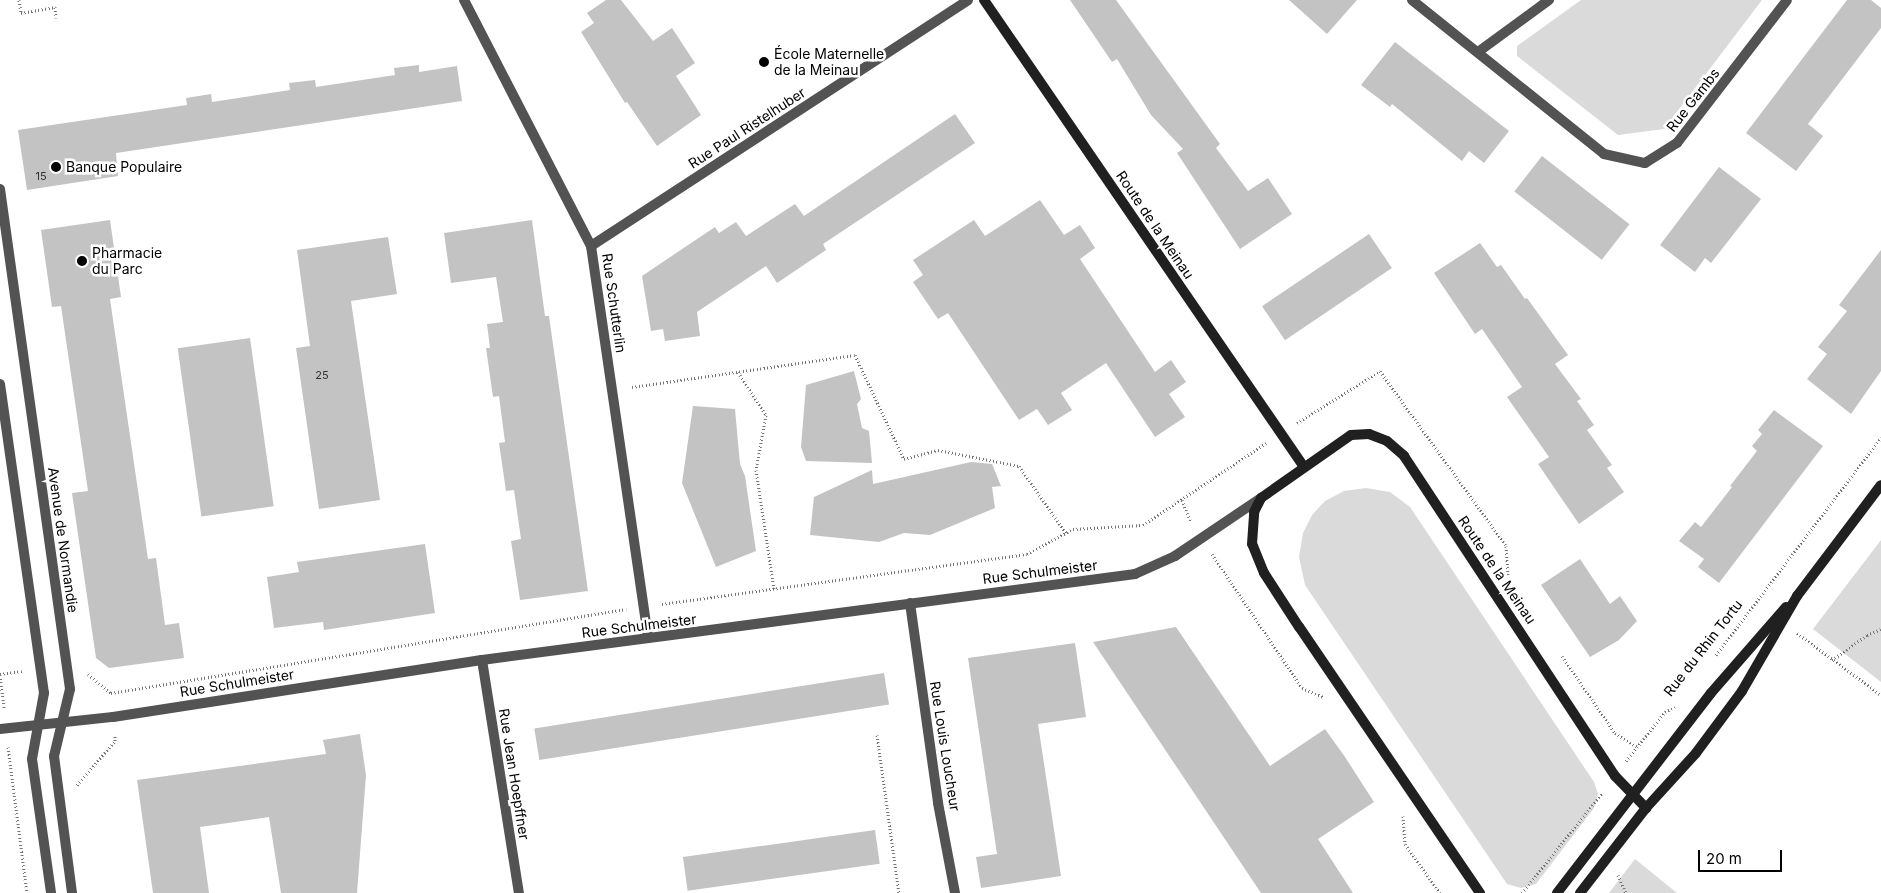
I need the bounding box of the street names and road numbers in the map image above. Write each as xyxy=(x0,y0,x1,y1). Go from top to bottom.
street label: Rue Gambs xyxy=(1663,65,1723,135)
street label: Rue Paul Ristelhuber xyxy=(685,84,809,172)
street label: Route de la Meinau xyxy=(1113,168,1197,282)
street label: Rue Schutterlin xyxy=(599,252,629,354)
street label: Avenue de Normandie xyxy=(44,466,82,614)
street label: Route de la Meinau xyxy=(1455,513,1539,627)
street label: Rue Schulmeister xyxy=(982,557,1098,587)
street label: Rue du Rhin Tortu xyxy=(1660,596,1746,700)
street label: Rue Schulmeister xyxy=(581,611,697,641)
street label: Rue Schulmeister xyxy=(179,666,295,700)
street label: Rue Louis Loucheur xyxy=(926,680,964,812)
street label: Rue Jean Hoepffner xyxy=(495,707,533,841)

